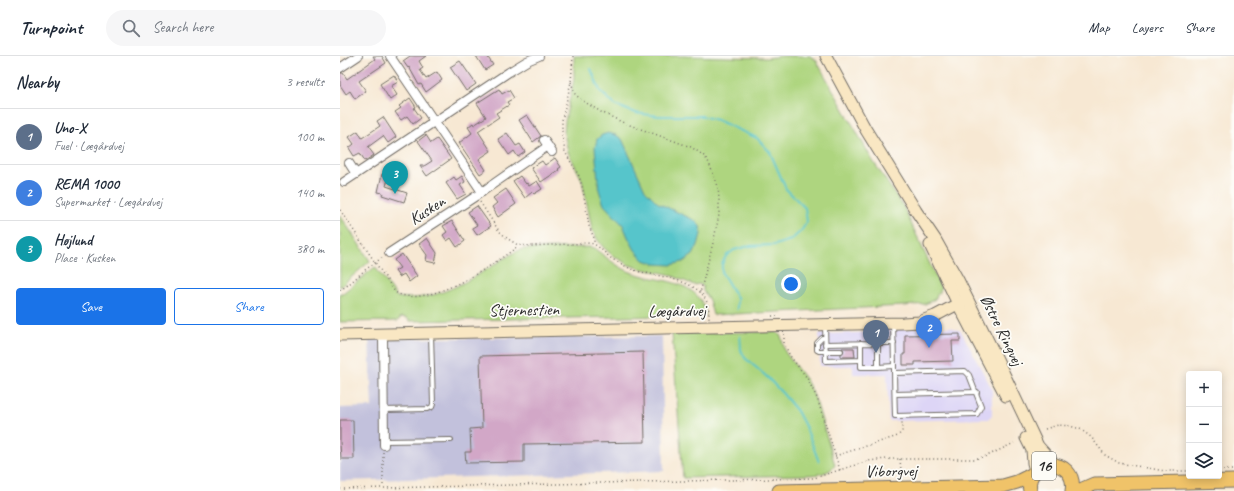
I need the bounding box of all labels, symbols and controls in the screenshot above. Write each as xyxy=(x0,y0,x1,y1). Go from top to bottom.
search box xyxy=(106,10,386,46)
text: Turnpoint xyxy=(20,16,82,40)
icon: search xyxy=(120,17,142,39)
text: Search here xyxy=(152,18,214,37)
text: Map xyxy=(1088,19,1110,36)
text: Layers xyxy=(1132,19,1163,36)
text: Share xyxy=(1185,19,1214,36)
text: Nearby xyxy=(16,72,59,93)
text: 3 results xyxy=(286,74,324,90)
text: Uno-X xyxy=(54,119,86,138)
text: 1 xyxy=(26,129,32,145)
text: 100 m xyxy=(296,129,324,145)
text: Fuel · Lægårdvej xyxy=(54,138,124,154)
pin: 3 xyxy=(382,161,408,194)
text: REMA 1000 xyxy=(54,175,119,194)
text: 2 xyxy=(26,185,32,201)
text: 140 m xyxy=(296,185,324,201)
street label: Kusken xyxy=(405,190,450,229)
text: Supermarket · Lægårdvej xyxy=(54,194,162,210)
text: Højlund xyxy=(54,231,92,250)
text: 3 xyxy=(26,241,32,257)
text: 380 m xyxy=(296,241,324,257)
text: Place · Kusken xyxy=(54,250,115,266)
your location xyxy=(781,274,801,294)
button: Save xyxy=(16,288,166,325)
button: Share xyxy=(174,288,324,325)
street label: Østre Ringvej xyxy=(976,291,1029,371)
street label: Stjernestien xyxy=(489,299,561,321)
street label: Lægårdvej xyxy=(648,300,709,322)
pin: 2 xyxy=(916,315,942,348)
pin: 1 xyxy=(863,320,889,353)
map controls xyxy=(1186,371,1222,479)
button: + xyxy=(1186,371,1222,407)
button: − xyxy=(1186,407,1222,443)
button: layers xyxy=(1186,443,1222,479)
road number: 16 xyxy=(1032,452,1056,480)
street label: Viborgvej xyxy=(865,460,920,482)

